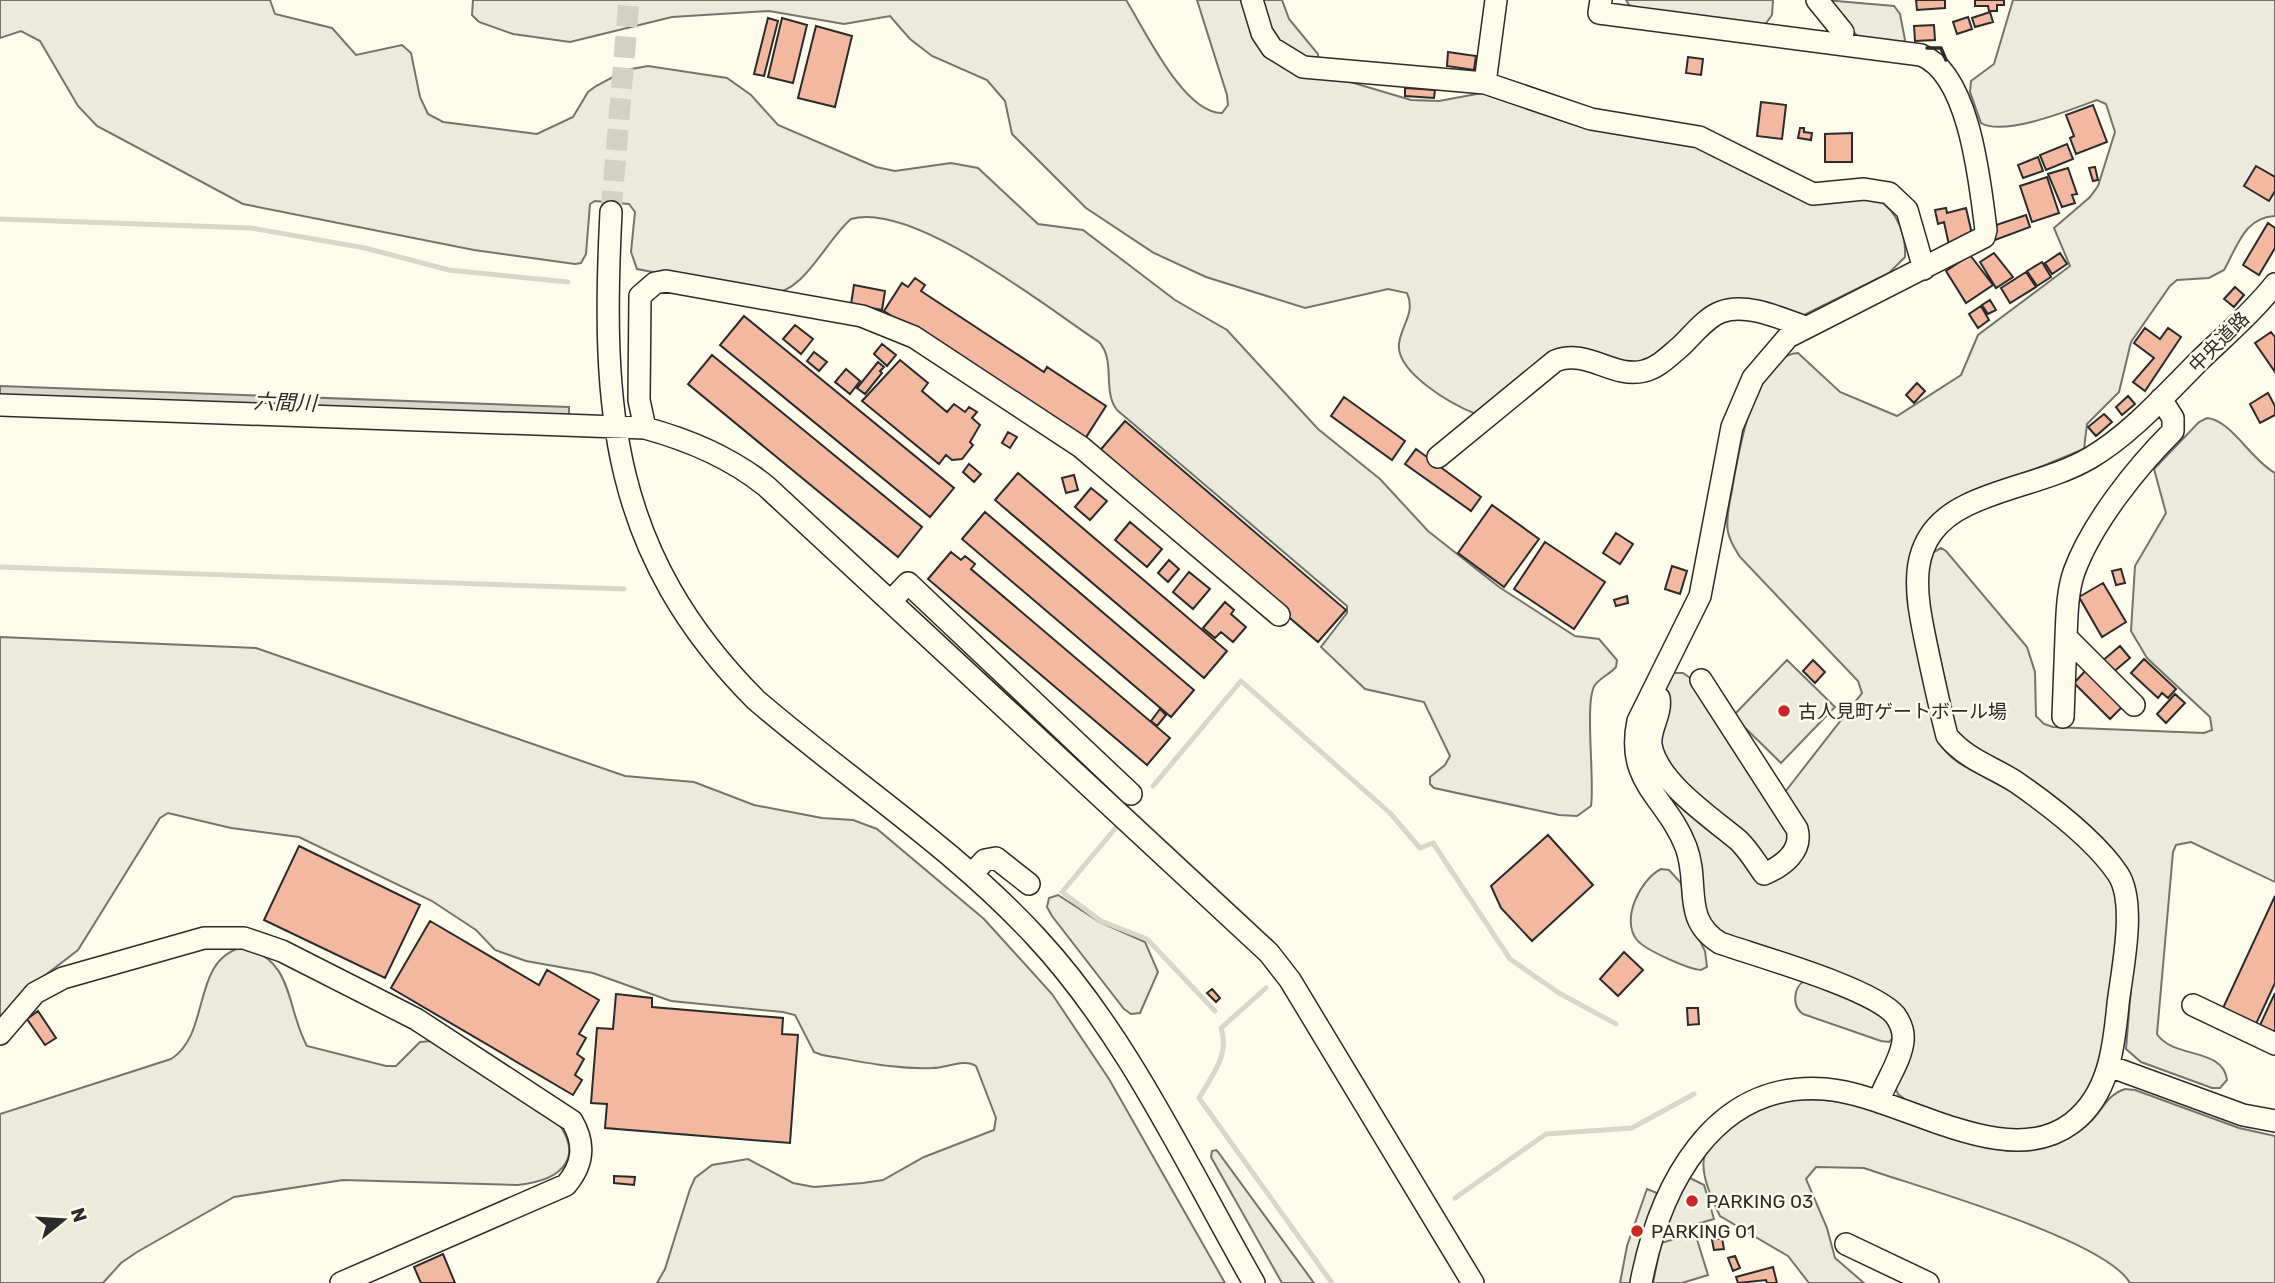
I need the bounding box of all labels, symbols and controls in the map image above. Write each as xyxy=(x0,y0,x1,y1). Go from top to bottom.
street label: 中央道路 xyxy=(2184,307,2254,377)
water label: 六間川 xyxy=(253,388,319,416)
place label: 古人見町ゲートボール場 xyxy=(1798,700,2007,723)
marker: 古人見町ゲートボール場 xyxy=(1776,703,1792,719)
north arrow xyxy=(28,1185,98,1255)
place label: PARKING 03 xyxy=(1706,1190,1814,1213)
marker: PARKING 03 xyxy=(1684,1193,1700,1209)
text: N xyxy=(66,1205,92,1225)
place label: PARKING 01 xyxy=(1651,1220,1755,1243)
marker: PARKING 01 xyxy=(1629,1223,1645,1239)

